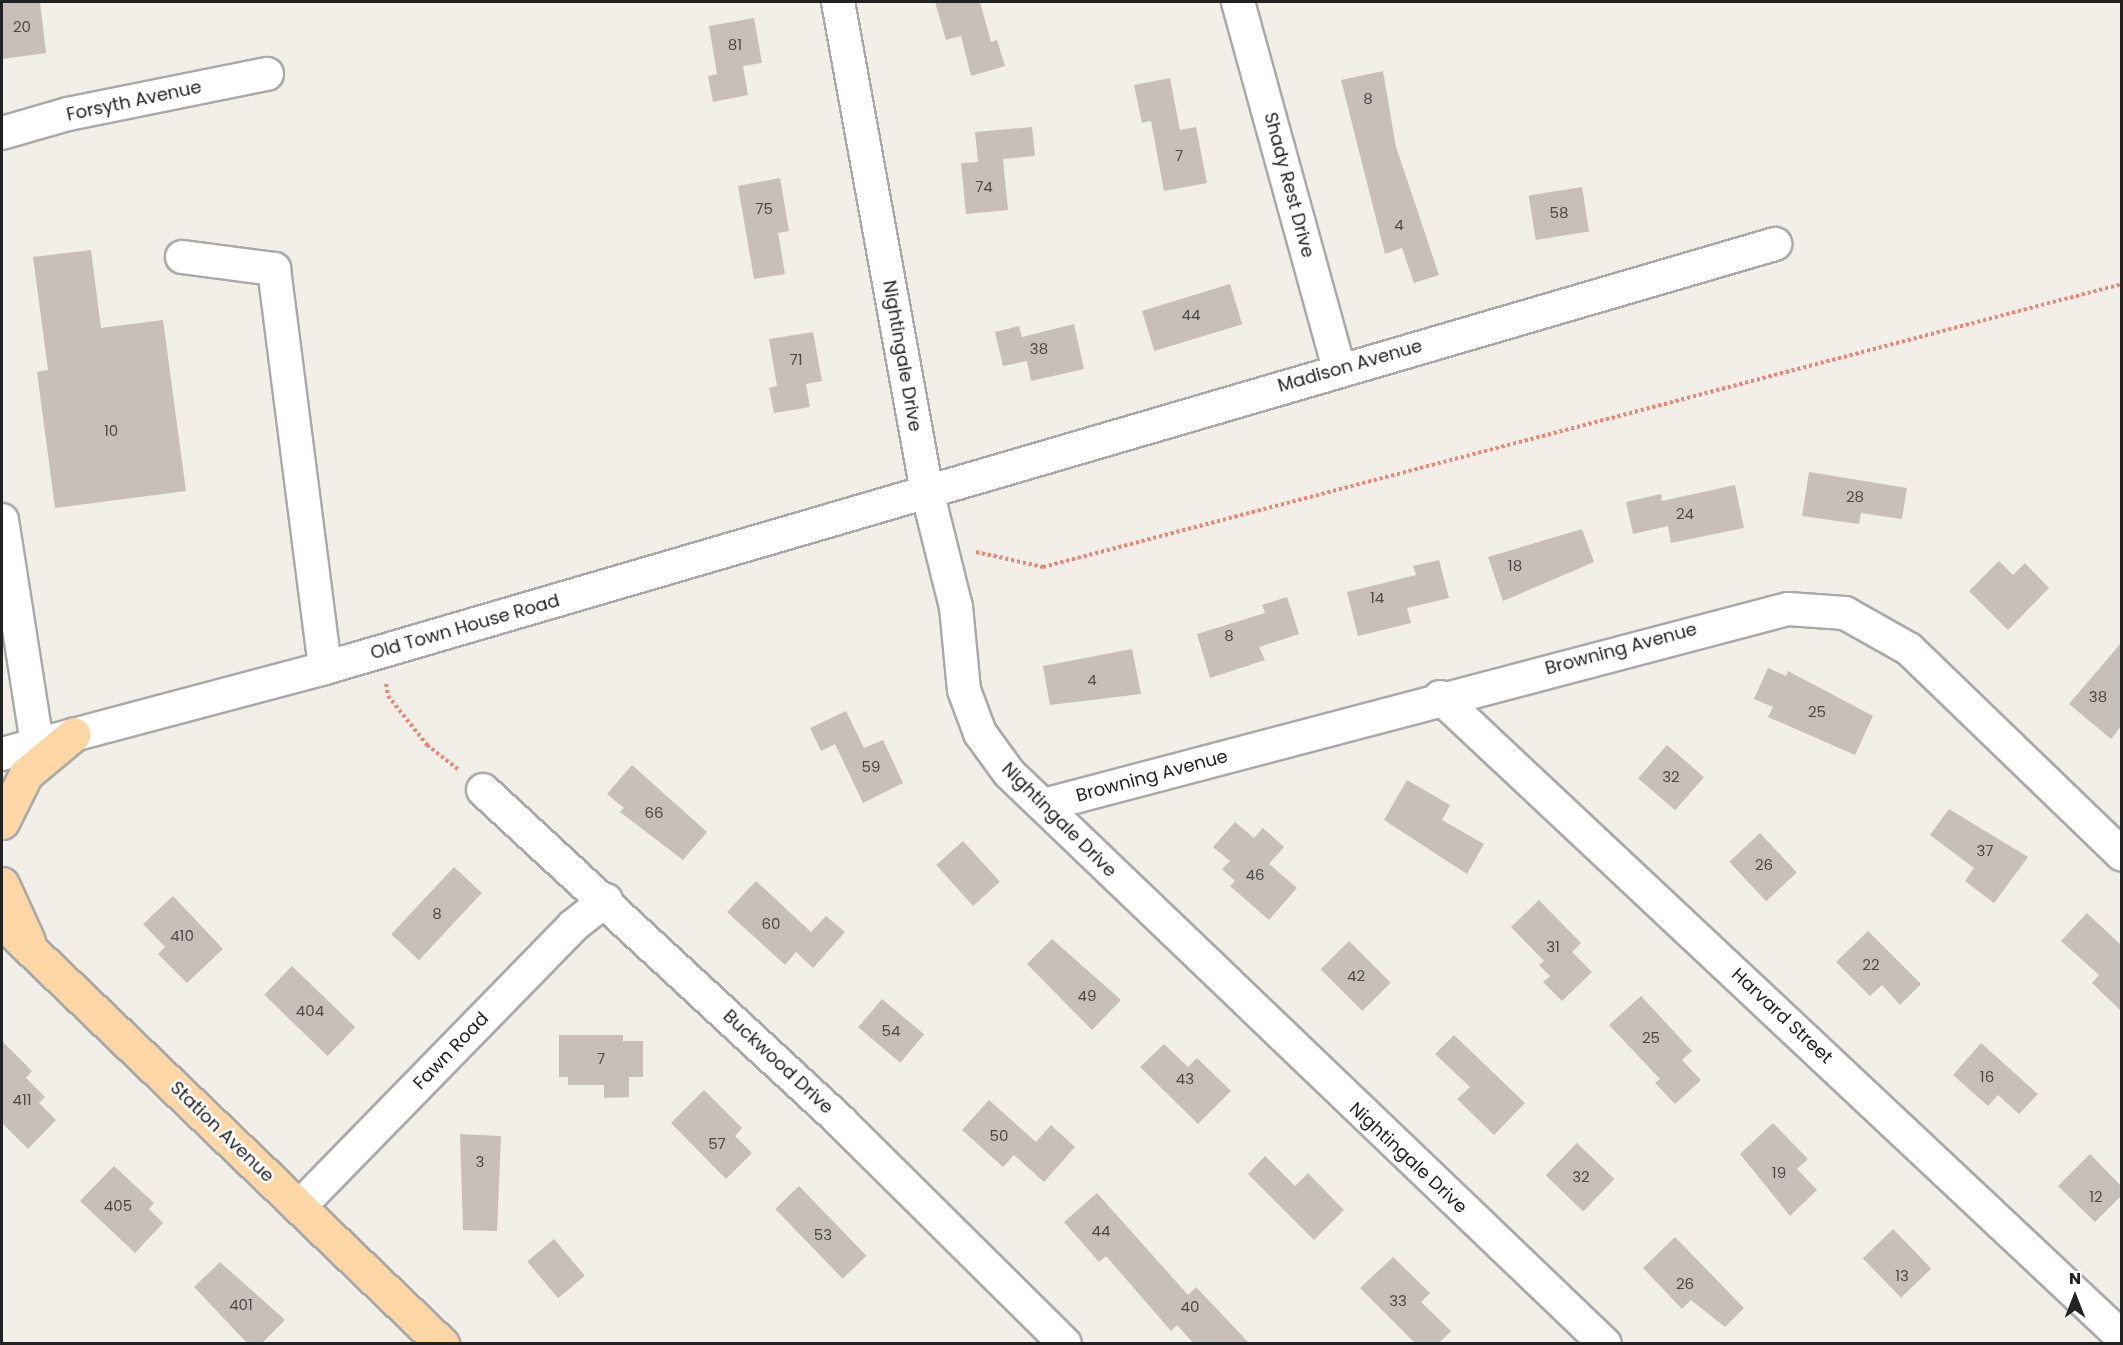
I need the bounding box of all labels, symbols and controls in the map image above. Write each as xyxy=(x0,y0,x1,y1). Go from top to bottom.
house number: 20 xyxy=(13,18,31,36)
house number: 81 xyxy=(728,36,742,54)
street label: Forsyth Avenue xyxy=(65,76,203,126)
house number: 8 xyxy=(1363,90,1373,108)
street label: Shady Rest Drive xyxy=(1259,110,1319,260)
house number: 7 xyxy=(1175,147,1183,165)
house number: 74 xyxy=(975,178,993,196)
house number: 75 xyxy=(755,200,773,218)
house number: 58 xyxy=(1550,204,1568,222)
house number: 4 xyxy=(1394,216,1404,234)
street label: Nightingale Drive xyxy=(878,279,926,433)
house number: 44 xyxy=(1182,306,1200,324)
street label: Madison Avenue xyxy=(1275,335,1425,397)
house number: 38 xyxy=(1030,340,1048,358)
house number: 71 xyxy=(790,351,802,369)
house number: 10 xyxy=(104,422,118,440)
house number: 28 xyxy=(1846,488,1864,506)
house number: 24 xyxy=(1676,505,1694,523)
house number: 18 xyxy=(1508,557,1522,575)
house number: 14 xyxy=(1370,589,1384,607)
street label: Old Town House Road xyxy=(368,590,562,664)
street label: Browning Avenue xyxy=(1543,618,1699,680)
house number: 8 xyxy=(1224,627,1234,645)
house number: 4 xyxy=(1087,671,1097,689)
house number: 38 xyxy=(2089,688,2107,706)
house number: 25 xyxy=(1808,703,1826,721)
street label: Browning Avenue xyxy=(1074,745,1230,807)
house number: 59 xyxy=(862,758,880,776)
street label: Nightingale Drive xyxy=(997,758,1121,882)
house number: 32 xyxy=(1662,768,1680,786)
house number: 66 xyxy=(644,804,664,822)
house number: 37 xyxy=(1976,842,1994,860)
house number: 26 xyxy=(1755,856,1773,874)
house number: 46 xyxy=(1246,866,1264,884)
house number: 8 xyxy=(432,905,442,923)
house number: 60 xyxy=(762,915,780,933)
house number: 410 xyxy=(170,927,194,945)
house number: 31 xyxy=(1546,938,1560,956)
house number: 22 xyxy=(1862,956,1880,974)
street label: Harvard Street xyxy=(1727,964,1837,1068)
house number: 42 xyxy=(1347,967,1365,985)
house number: 49 xyxy=(1078,987,1096,1005)
house number: 404 xyxy=(296,1002,324,1020)
street label: Buckwood Drive xyxy=(718,1005,838,1119)
street label: Fawn Road xyxy=(409,1008,493,1094)
house number: 54 xyxy=(882,1022,900,1040)
house number: 25 xyxy=(1642,1029,1660,1047)
house number: 7 xyxy=(597,1050,605,1068)
house number: 16 xyxy=(1980,1068,1994,1086)
house number: 43 xyxy=(1176,1070,1194,1088)
street label: Station Avenue xyxy=(166,1077,278,1187)
house number: 411 xyxy=(12,1091,32,1109)
street label: Nightingale Drive xyxy=(1345,1098,1471,1218)
house number: 50 xyxy=(990,1127,1008,1145)
house number: 57 xyxy=(708,1135,726,1153)
house number: 3 xyxy=(476,1153,484,1171)
house number: 19 xyxy=(1772,1164,1786,1182)
house number: 32 xyxy=(1572,1168,1590,1186)
house number: 12 xyxy=(2089,1188,2103,1206)
house number: 405 xyxy=(104,1197,132,1215)
house number: 44 xyxy=(1092,1222,1110,1240)
house number: 53 xyxy=(814,1226,832,1244)
house number: 13 xyxy=(1895,1267,1909,1285)
north arrow xyxy=(2045,1267,2105,1327)
text: N xyxy=(2069,1267,2081,1290)
house number: 26 xyxy=(1676,1275,1694,1293)
house number: 33 xyxy=(1389,1292,1407,1310)
house number: 401 xyxy=(229,1296,253,1314)
house number: 40 xyxy=(1181,1298,1199,1316)

